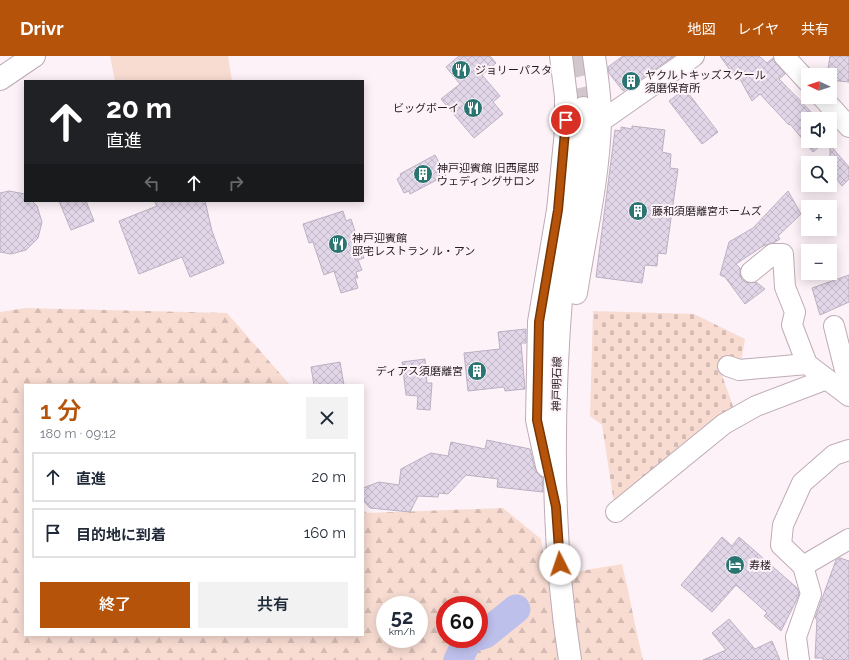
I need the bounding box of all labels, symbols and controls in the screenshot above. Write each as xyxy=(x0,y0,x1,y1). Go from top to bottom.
text: Drivr xyxy=(20,17,64,39)
text: 地図 xyxy=(687,21,715,37)
text: レイヤ xyxy=(737,21,779,37)
text: 共有 xyxy=(801,21,829,37)
restaurant icon: ジョリーパスタ xyxy=(450,59,472,81)
place label: ジョリーパスタ xyxy=(475,64,552,77)
north arrow xyxy=(801,68,837,104)
map controls xyxy=(801,68,837,280)
place label: ヤクルトキッズスクール 須磨保育所 xyxy=(645,69,766,95)
building icon: ヤクルトキッズスクール 須磨保育所 xyxy=(620,70,642,92)
text: 20 m xyxy=(106,92,172,125)
icon: ahead xyxy=(40,96,92,148)
restaurant icon: ビッグボーイ xyxy=(462,97,484,119)
place label: ビッグボーイ xyxy=(393,102,459,115)
pin xyxy=(549,103,583,137)
icon: arrive xyxy=(555,109,577,131)
button: sound xyxy=(801,112,837,148)
text: 直進 xyxy=(106,130,142,151)
button: search xyxy=(801,156,837,192)
place label: 神戸迎賓館 旧西尾邸 ウェディングサロン xyxy=(437,162,539,188)
building icon: 神戸迎賓館 旧西尾邸 ウェディングサロン xyxy=(412,163,434,185)
icon: left xyxy=(141,172,163,194)
icon: ahead xyxy=(183,172,205,194)
icon: right xyxy=(225,172,247,194)
building icon: 藤和須磨離宮ホームズ xyxy=(627,200,649,222)
button: + xyxy=(801,200,837,236)
place label: 藤和須磨離宮ホームズ xyxy=(652,205,762,218)
place label: 神戸迎賓館 邸宅レストラン ル・アン xyxy=(352,232,475,258)
restaurant icon: 神戸迎賓館 邸宅レストラン ル・アン xyxy=(327,233,349,255)
button: − xyxy=(801,244,837,280)
street label: 神戸明石線 xyxy=(550,356,564,412)
building icon: ディアス須磨離宮 xyxy=(466,360,488,382)
place label: ディアス須磨離宮 xyxy=(376,365,463,378)
text: 1 分 xyxy=(40,396,81,425)
button: close xyxy=(306,397,348,439)
text: 180 m · 09:12 xyxy=(40,426,116,441)
icon: ahead xyxy=(42,466,64,488)
text: 20 m xyxy=(311,468,346,486)
text: 直進 xyxy=(76,470,106,488)
icon: arrive xyxy=(42,522,64,544)
text: 160 m xyxy=(304,524,346,542)
text: 目的地に到着 xyxy=(76,526,166,544)
position arrow xyxy=(539,543,581,585)
hotel icon: 寿楼 xyxy=(724,554,746,576)
place label: 寿楼 xyxy=(749,559,771,572)
button: 終了 xyxy=(40,582,190,628)
button: 共有 xyxy=(198,582,348,628)
speed limit sign: 60 xyxy=(436,596,488,648)
text: 52 xyxy=(391,605,413,629)
text: km/h xyxy=(389,626,415,637)

